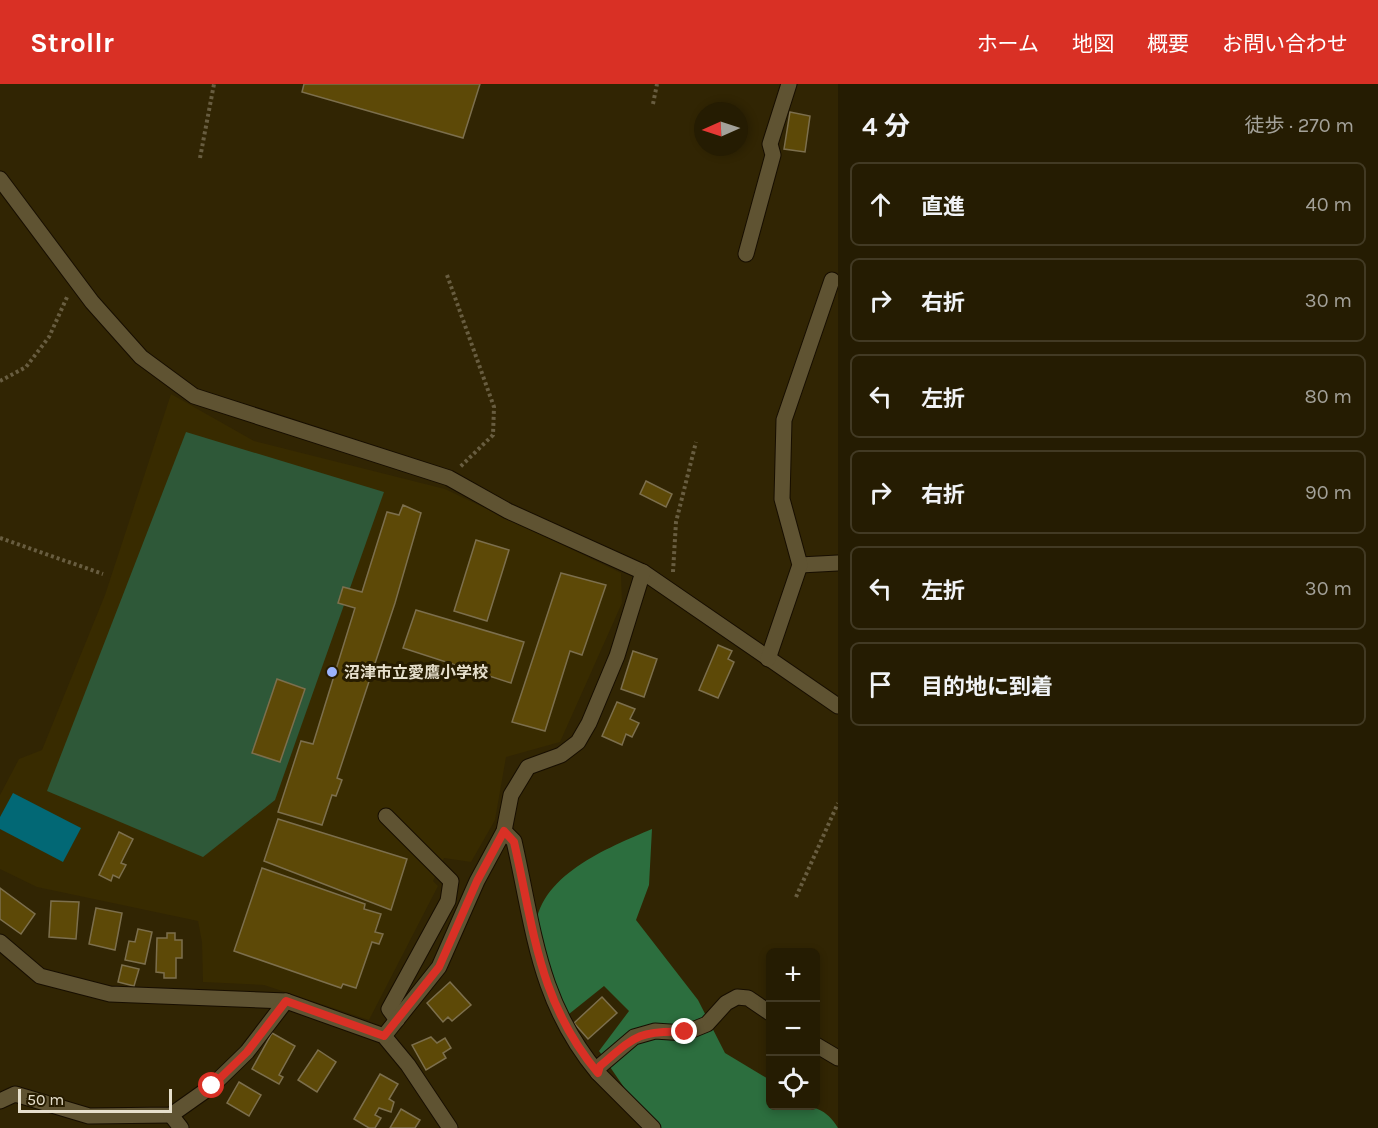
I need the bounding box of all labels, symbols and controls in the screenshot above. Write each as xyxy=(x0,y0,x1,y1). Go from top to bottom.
text: Strollr xyxy=(30,26,114,59)
text: ホーム xyxy=(977,32,1039,56)
text: 地図 xyxy=(1072,32,1114,56)
text: 概要 xyxy=(1147,32,1189,56)
text: お問い合わせ xyxy=(1222,32,1348,56)
north arrow xyxy=(694,102,748,156)
text: 4 分 xyxy=(862,111,910,142)
text: 徒歩 · 270 m xyxy=(1245,114,1354,137)
icon: ahead xyxy=(864,188,897,221)
text: 40 m xyxy=(1306,193,1352,216)
text: 直進 xyxy=(921,194,965,220)
icon: right xyxy=(864,284,897,317)
text: 30 m xyxy=(1305,289,1352,312)
text: 右折 xyxy=(921,290,965,316)
icon: left xyxy=(864,380,897,413)
text: 80 m xyxy=(1304,385,1352,408)
text: 左折 xyxy=(921,386,965,412)
icon: right xyxy=(864,476,897,509)
text: 90 m xyxy=(1305,481,1352,504)
text: 右折 xyxy=(921,482,965,508)
icon: left xyxy=(864,572,897,605)
text: 30 m xyxy=(1305,577,1352,600)
text: 左折 xyxy=(921,578,965,604)
place label: 沼津市立愛鷹小学校 xyxy=(344,663,488,682)
marker: 沼津市立愛鷹小学校 xyxy=(325,665,339,679)
icon: arrive xyxy=(864,668,897,701)
text: 目的地に到着 xyxy=(921,674,1053,700)
map controls xyxy=(766,948,820,1110)
button: + xyxy=(766,948,820,1002)
button: − xyxy=(766,1002,820,1056)
route end xyxy=(671,1018,697,1044)
button: locate xyxy=(766,1056,820,1110)
route start xyxy=(198,1072,224,1098)
scale bar xyxy=(18,1086,172,1114)
text: 50 m xyxy=(27,1090,64,1109)

